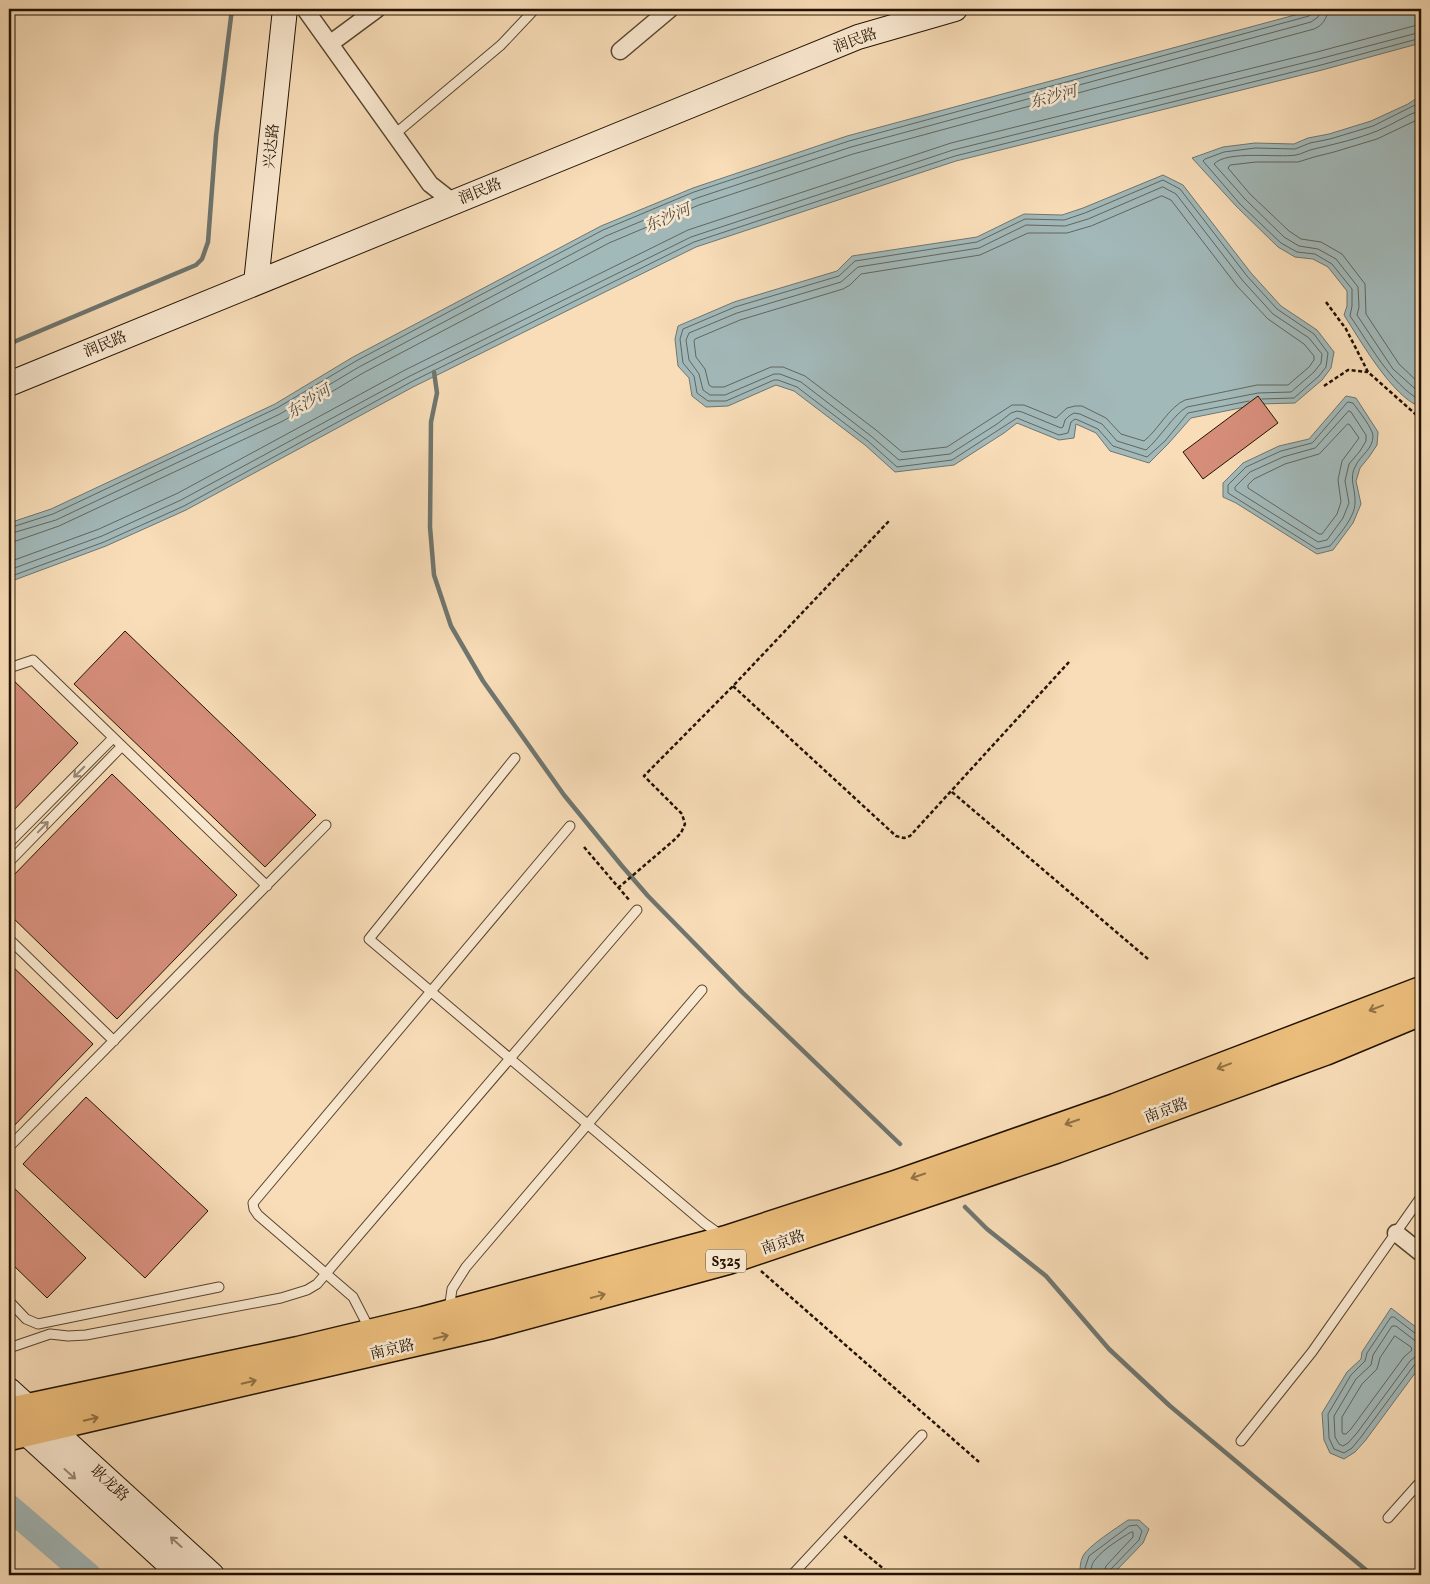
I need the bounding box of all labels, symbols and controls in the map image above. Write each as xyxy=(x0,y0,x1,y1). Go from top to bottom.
street label: 润民路 xyxy=(831,24,880,59)
water label: 东沙河 xyxy=(1027,80,1082,115)
street label: 兴达路 xyxy=(260,123,285,170)
street label: 润民路 xyxy=(456,174,505,211)
water label: 东沙河 xyxy=(641,198,697,238)
street label: 润民路 xyxy=(81,327,130,364)
water label: 东沙河 xyxy=(283,379,338,425)
one-way arrow xyxy=(73,766,85,778)
one-way arrow xyxy=(37,821,49,833)
one-way arrow xyxy=(1369,1004,1384,1014)
one-way arrow xyxy=(1217,1062,1232,1071)
street label: 南京路 xyxy=(1142,1094,1191,1129)
one-way arrow xyxy=(1064,1118,1080,1127)
one-way arrow xyxy=(911,1172,926,1181)
street label: 南京路 xyxy=(759,1226,808,1261)
road number: S325 xyxy=(706,1250,746,1272)
one-way arrow xyxy=(590,1291,606,1301)
one-way arrow xyxy=(433,1332,449,1341)
street label: 南京路 xyxy=(368,1335,417,1366)
one-way arrow xyxy=(240,1377,256,1386)
one-way arrow xyxy=(82,1414,98,1423)
street label: 耿龙路 xyxy=(85,1461,133,1507)
one-way arrow xyxy=(64,1469,77,1480)
one-way arrow xyxy=(169,1537,182,1548)

